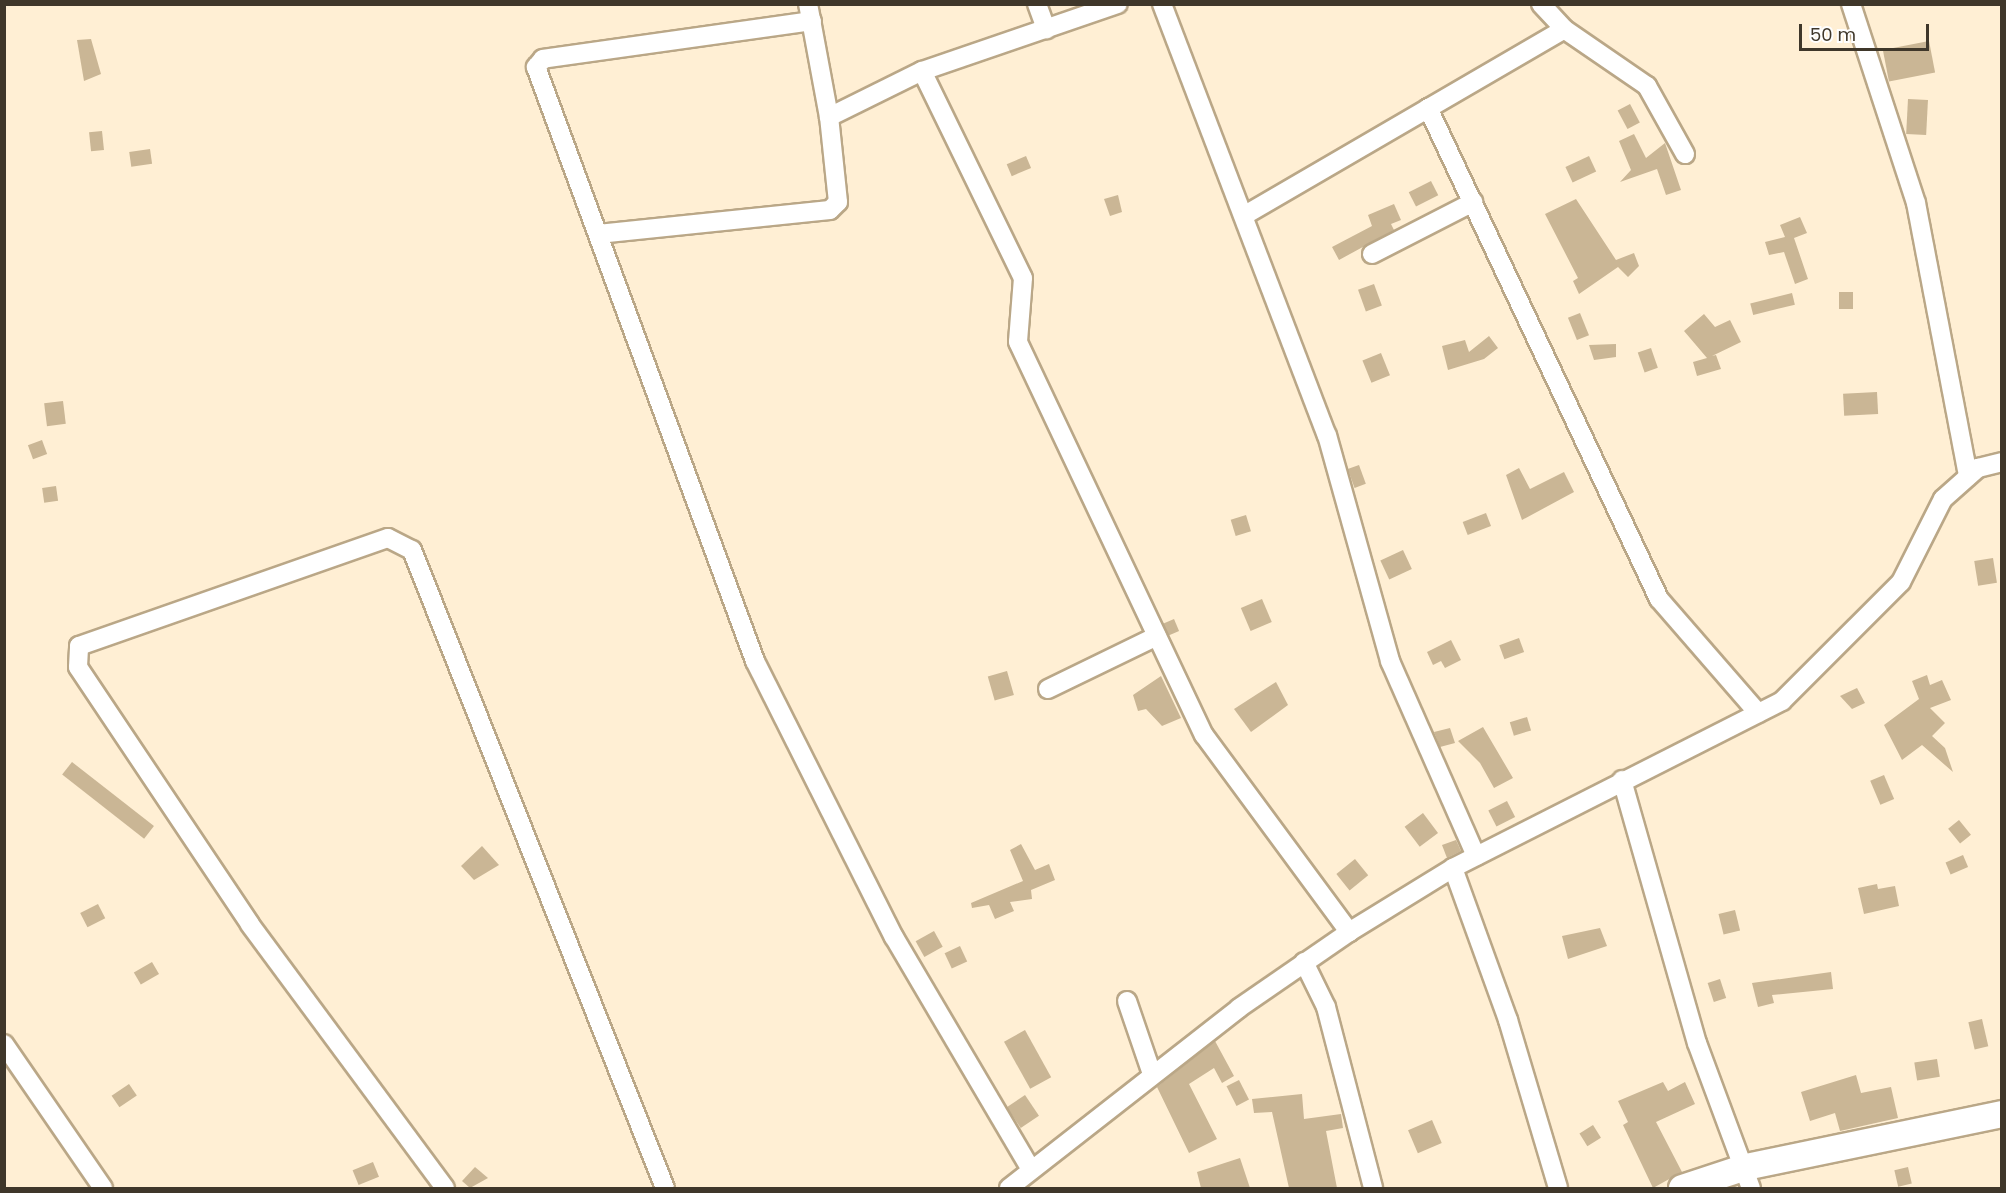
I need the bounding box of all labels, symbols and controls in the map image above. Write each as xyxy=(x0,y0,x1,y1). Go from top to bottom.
scale bar xyxy=(1802,12,1932,50)
text: 50 m xyxy=(1810,22,1856,47)

